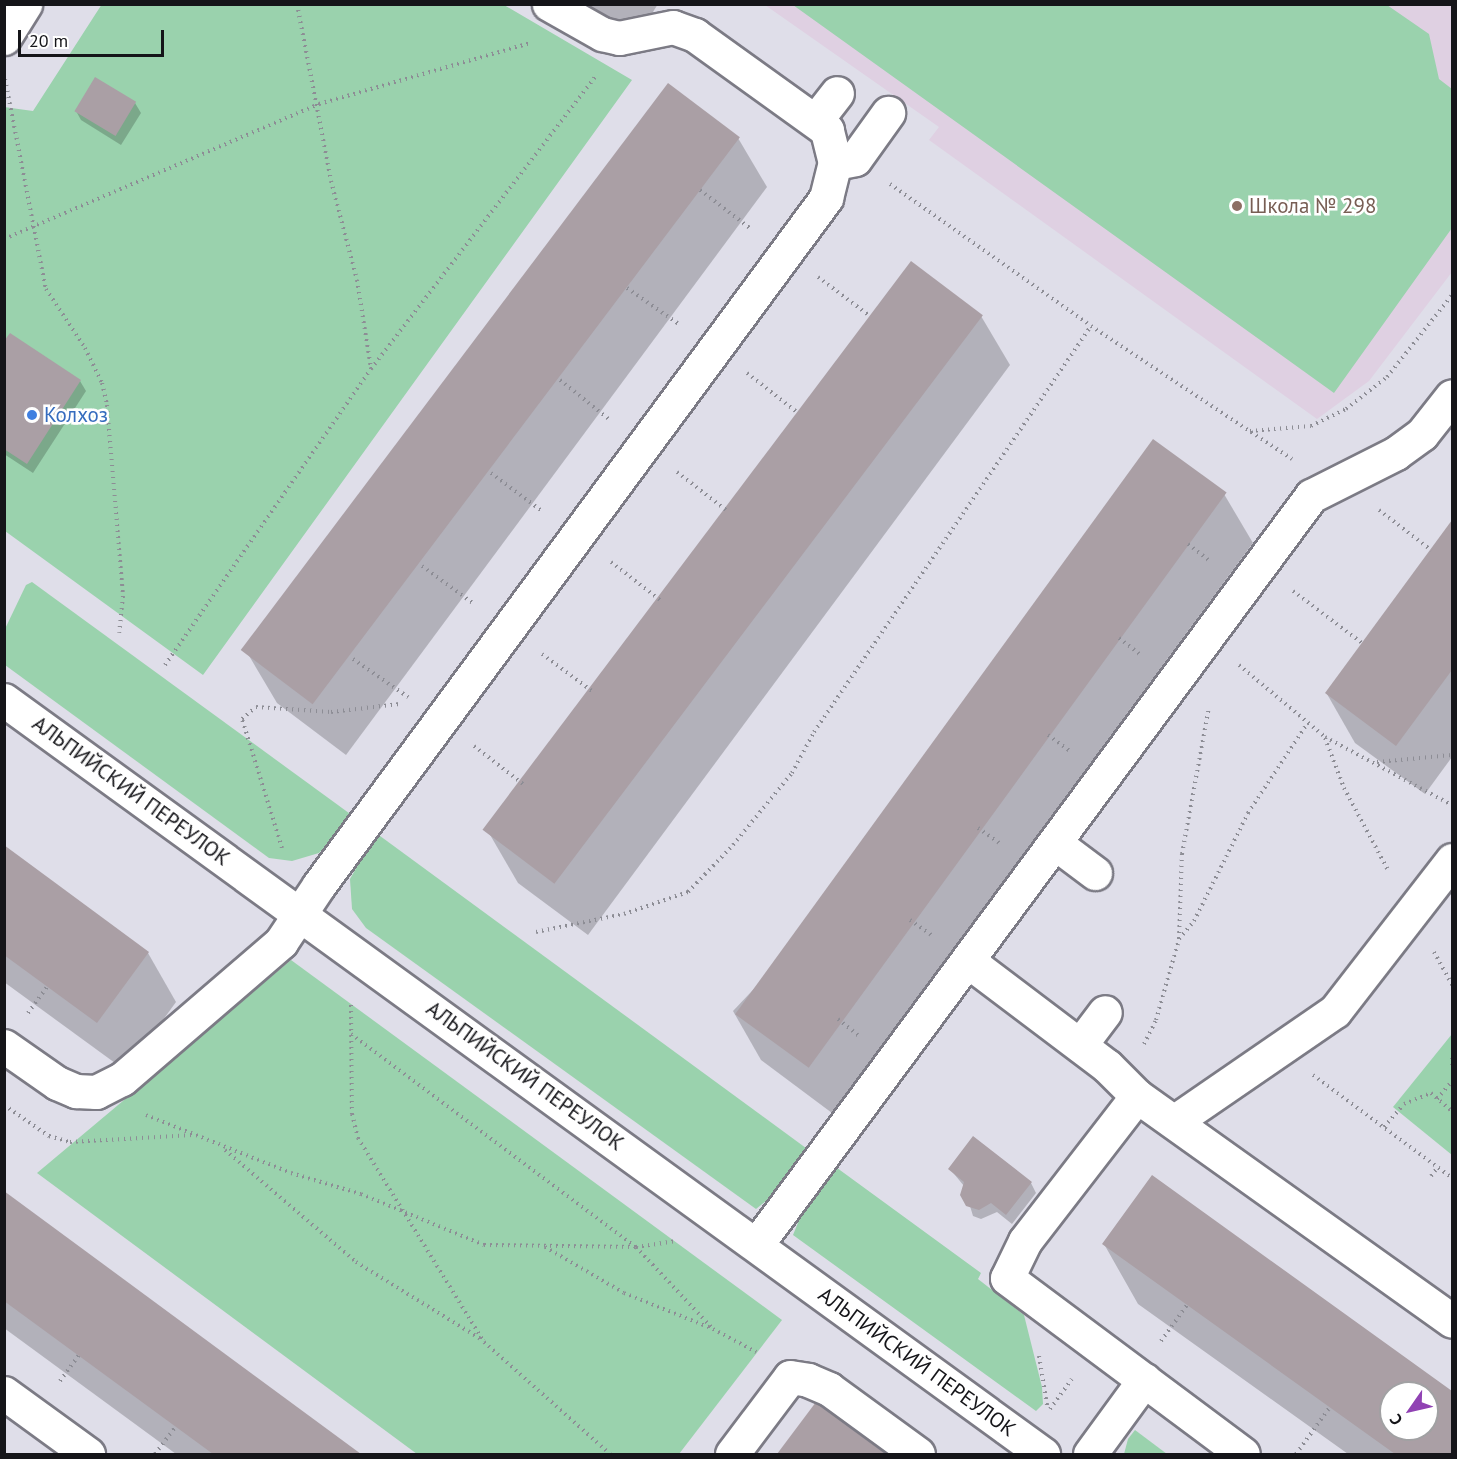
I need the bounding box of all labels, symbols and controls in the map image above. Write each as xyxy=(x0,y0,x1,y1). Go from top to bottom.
scale bar xyxy=(21,18,166,56)
text: 20 m xyxy=(29,29,68,52)
place label: Школа № 298 xyxy=(1249,193,1376,219)
marker: Школа № 298 xyxy=(1230,199,1244,213)
place label: Колхоз xyxy=(44,402,108,428)
marker: Колхоз xyxy=(25,408,39,422)
street label: АЛЬПИЙСКИЙ ПЕРЕУЛОК xyxy=(27,711,235,871)
street label: АЛЬПИЙСКИЙ ПЕРЕУЛОК xyxy=(421,996,629,1156)
street label: АЛЬПИЙСКИЙ ПЕРЕУЛОК xyxy=(813,1282,1021,1442)
north arrow xyxy=(1379,1381,1439,1441)
text: С xyxy=(1385,1411,1407,1429)

